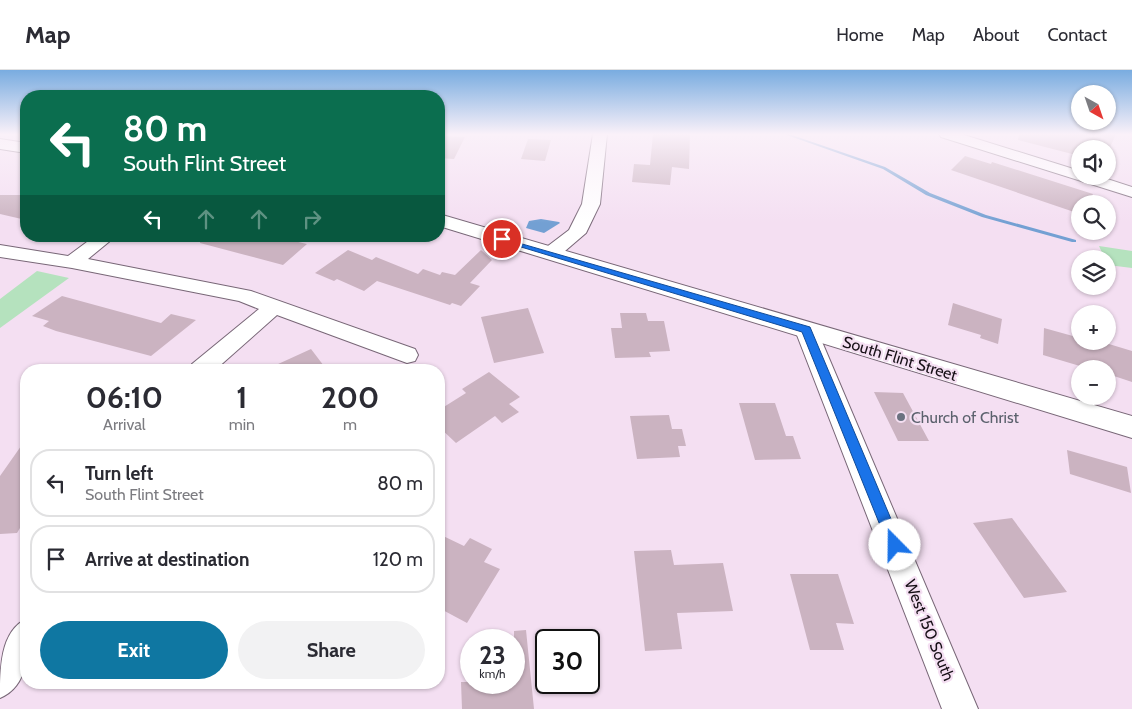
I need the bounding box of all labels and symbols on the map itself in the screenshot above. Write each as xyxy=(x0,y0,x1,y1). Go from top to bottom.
north arrow xyxy=(1071,85,1116,130)
pin xyxy=(481,218,523,260)
street label: South Flint Street xyxy=(840,332,960,385)
place label: Church of Christ xyxy=(911,408,1020,427)
marker: Church of Christ xyxy=(895,411,907,423)
position arrow xyxy=(868,518,920,570)
street label: West 150 South xyxy=(901,577,958,684)
speed limit sign: 30 xyxy=(535,629,600,694)

